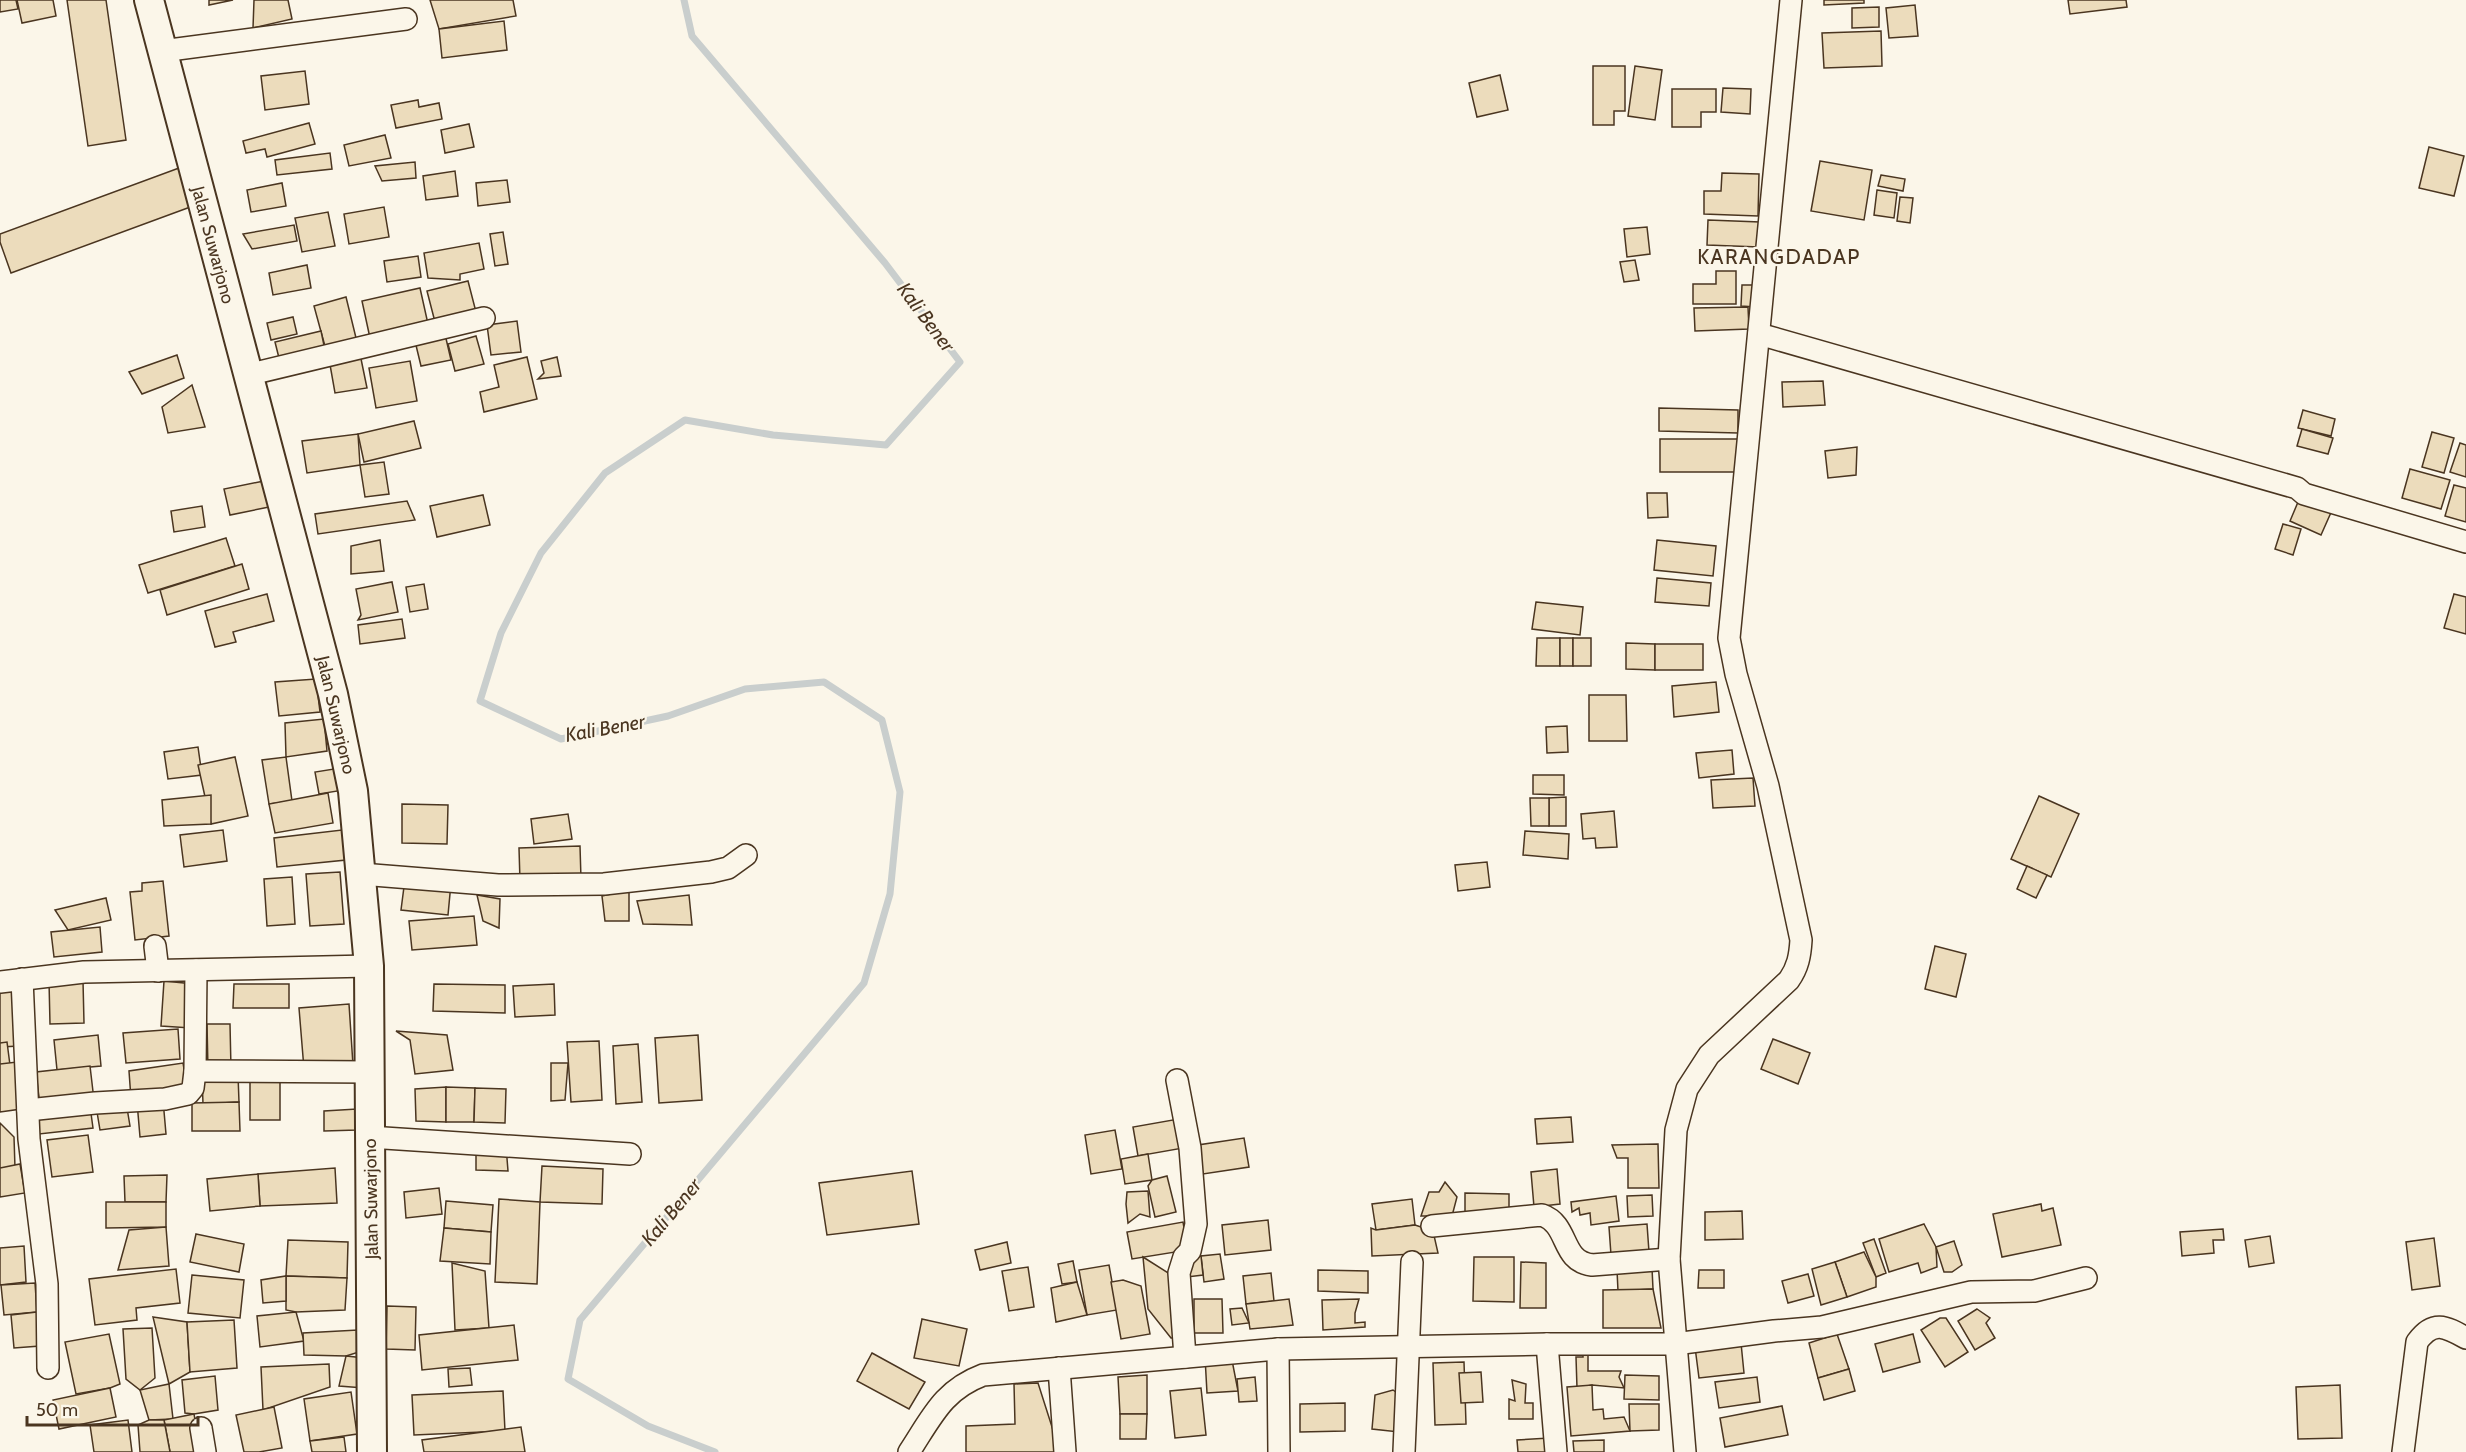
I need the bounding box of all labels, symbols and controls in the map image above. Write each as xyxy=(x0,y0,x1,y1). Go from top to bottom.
street label: Jalan Suwarjono xyxy=(186,183,239,306)
district label: KARANGDADAP xyxy=(1697,244,1861,269)
water label: Kali Bener xyxy=(892,278,960,357)
street label: Jalan Suwarjono xyxy=(311,653,360,776)
water label: Kali Bener xyxy=(563,709,648,747)
street label: Jalan Suwarjono xyxy=(359,1138,383,1261)
water label: Kali Bener xyxy=(636,1173,707,1251)
scale bar xyxy=(27,1389,198,1427)
text: 50 m xyxy=(36,1399,78,1421)

